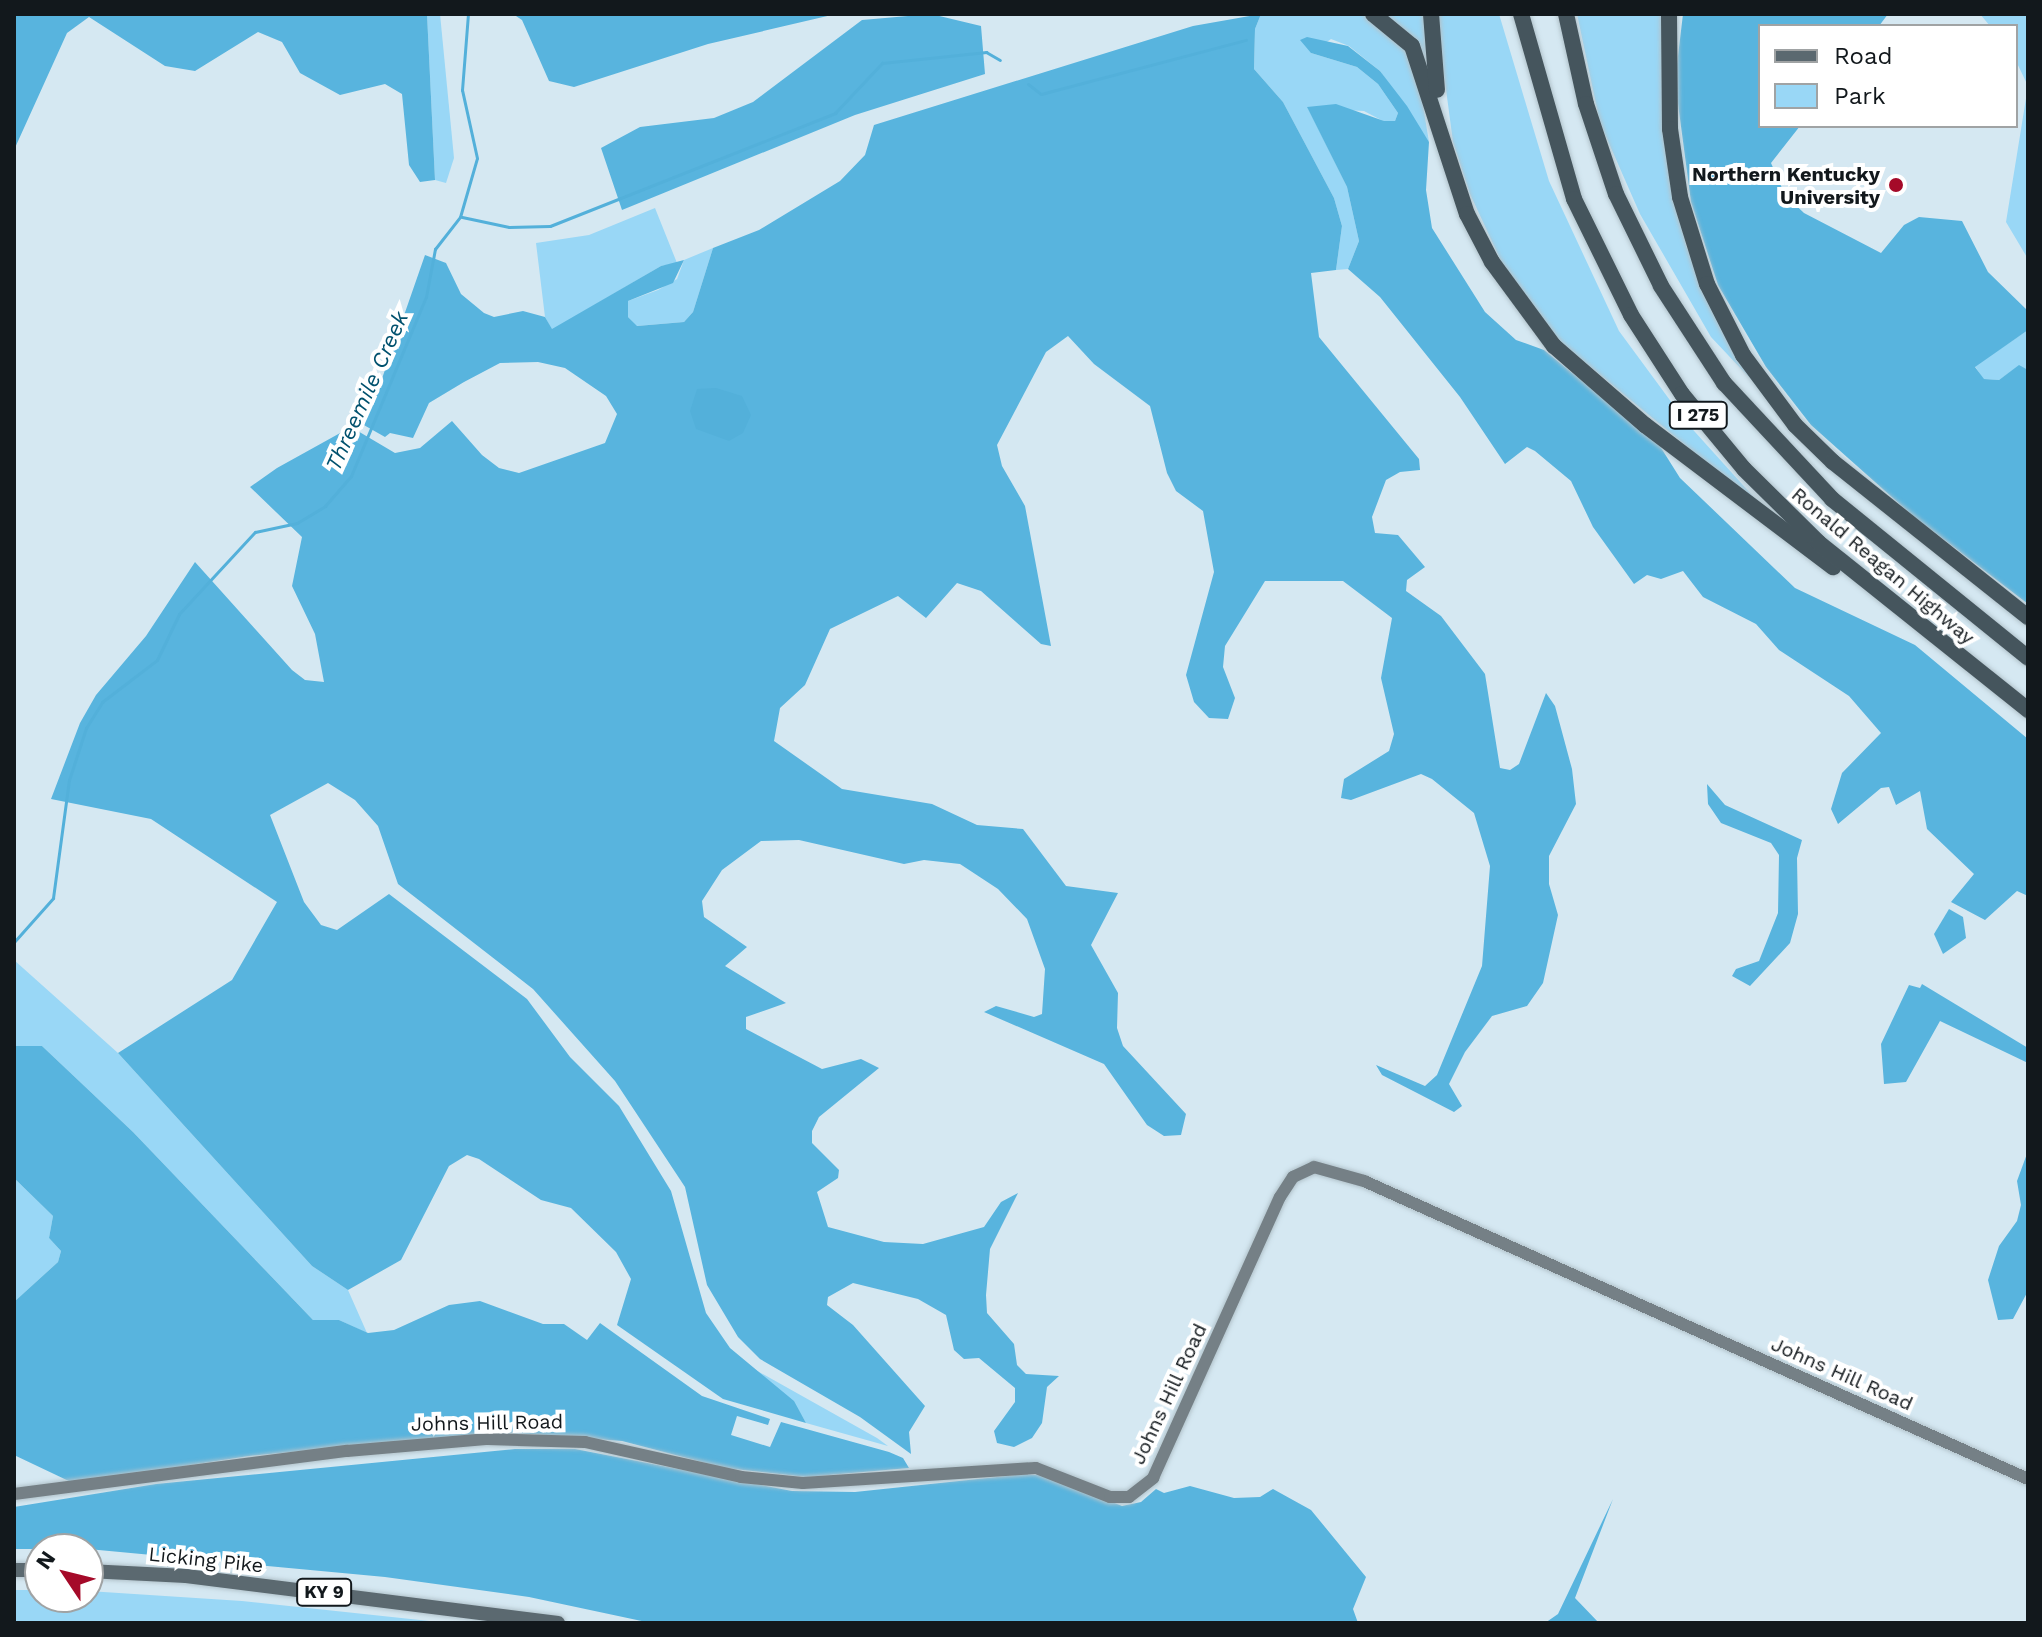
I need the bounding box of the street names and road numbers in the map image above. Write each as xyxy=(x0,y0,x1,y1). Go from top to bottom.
road number: I 275 xyxy=(1668,401,1728,429)
street label: Ronald Reagan Highway xyxy=(1787,482,1979,650)
street label: Johns Hill Road xyxy=(1126,1320,1212,1468)
street label: Johns Hill Road xyxy=(1767,1332,1917,1416)
street label: Johns Hill Road xyxy=(410,1410,564,1436)
street label: Licking Pike xyxy=(148,1542,264,1578)
road number: KY 9 xyxy=(294,1578,354,1606)

